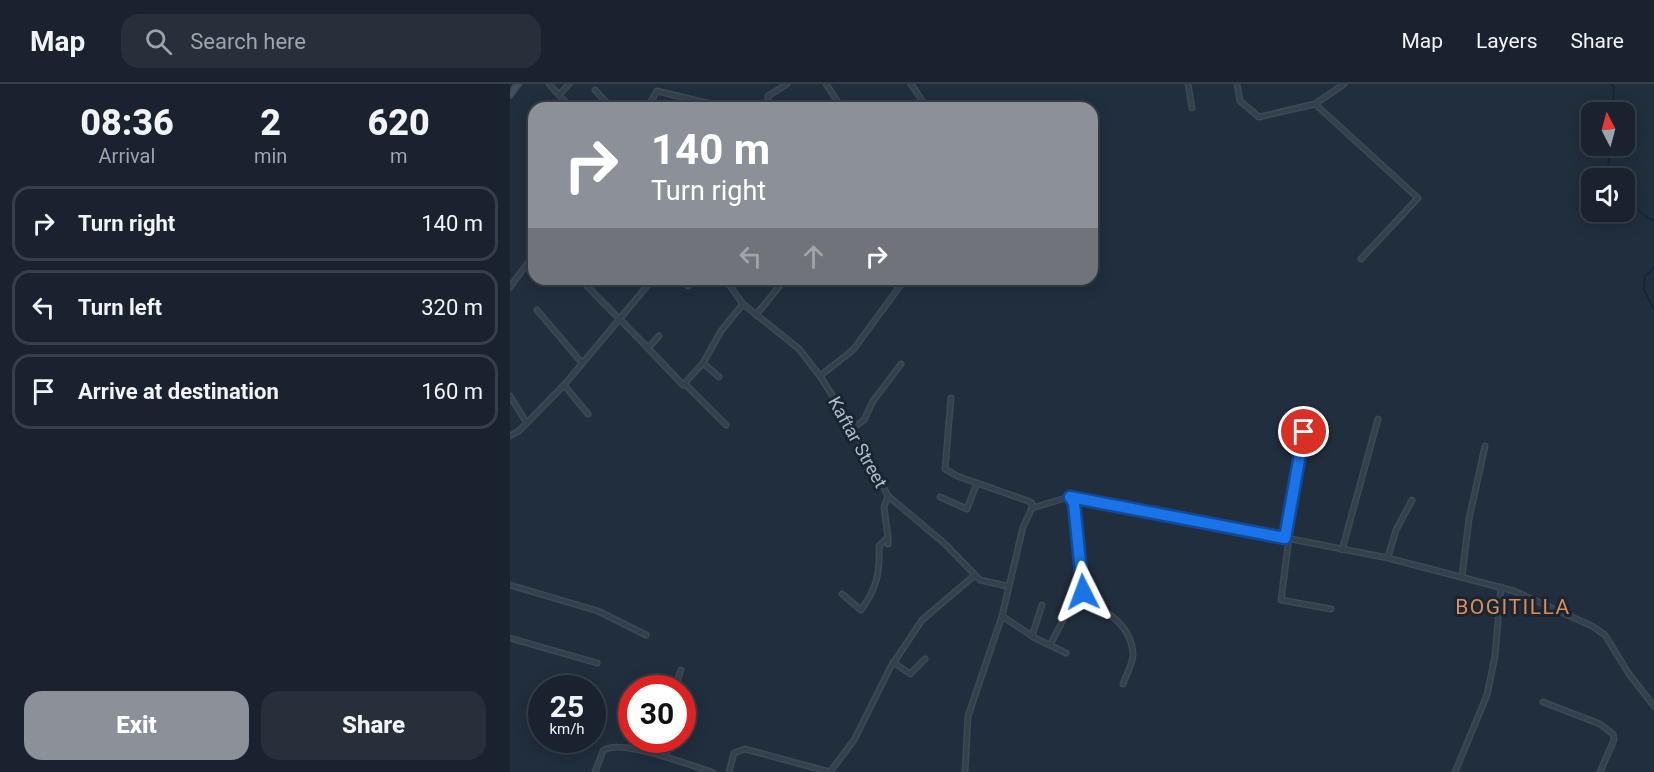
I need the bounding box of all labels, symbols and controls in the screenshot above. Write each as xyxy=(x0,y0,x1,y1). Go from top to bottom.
search box xyxy=(121,14,541,68)
text: Map xyxy=(30,25,85,58)
icon: search xyxy=(142,25,175,58)
text: Search here xyxy=(190,29,306,54)
text: Map xyxy=(1401,29,1443,53)
text: Layers xyxy=(1476,29,1537,53)
text: Share xyxy=(1570,29,1624,53)
text: 08:36 xyxy=(80,102,174,144)
text: 2 xyxy=(260,102,281,144)
text: 620 xyxy=(368,102,430,144)
north arrow xyxy=(1581,102,1635,156)
map controls xyxy=(1581,102,1635,222)
text: 140 m xyxy=(651,125,770,174)
icon: right xyxy=(552,126,630,204)
text: Arrival xyxy=(99,144,155,168)
text: min xyxy=(254,144,287,168)
text: m xyxy=(390,144,407,168)
button: sound xyxy=(1581,168,1635,222)
text: Turn right xyxy=(651,175,766,207)
icon: right xyxy=(27,207,60,240)
text: Turn right xyxy=(78,211,175,236)
text: 140 m xyxy=(421,211,483,236)
icon: left xyxy=(734,240,767,273)
icon: ahead xyxy=(797,240,830,273)
icon: right xyxy=(860,240,893,273)
icon: left xyxy=(27,291,60,324)
text: Turn left xyxy=(78,295,162,320)
text: 320 m xyxy=(421,295,483,320)
icon: arrive xyxy=(27,375,60,408)
text: Arrive at destination xyxy=(78,379,279,404)
text: 160 m xyxy=(421,379,483,404)
street label: Kaftar Street xyxy=(824,393,892,491)
pin xyxy=(1278,406,1329,457)
icon: arrive xyxy=(1287,415,1320,448)
position arrow xyxy=(1051,560,1115,624)
district label: BOGITILLA xyxy=(1455,595,1571,619)
speed limit sign: 30 xyxy=(618,675,696,753)
text: 25 xyxy=(550,689,584,724)
button: Exit xyxy=(24,691,249,760)
button: Share xyxy=(261,691,486,760)
text: km/h xyxy=(549,720,585,738)

